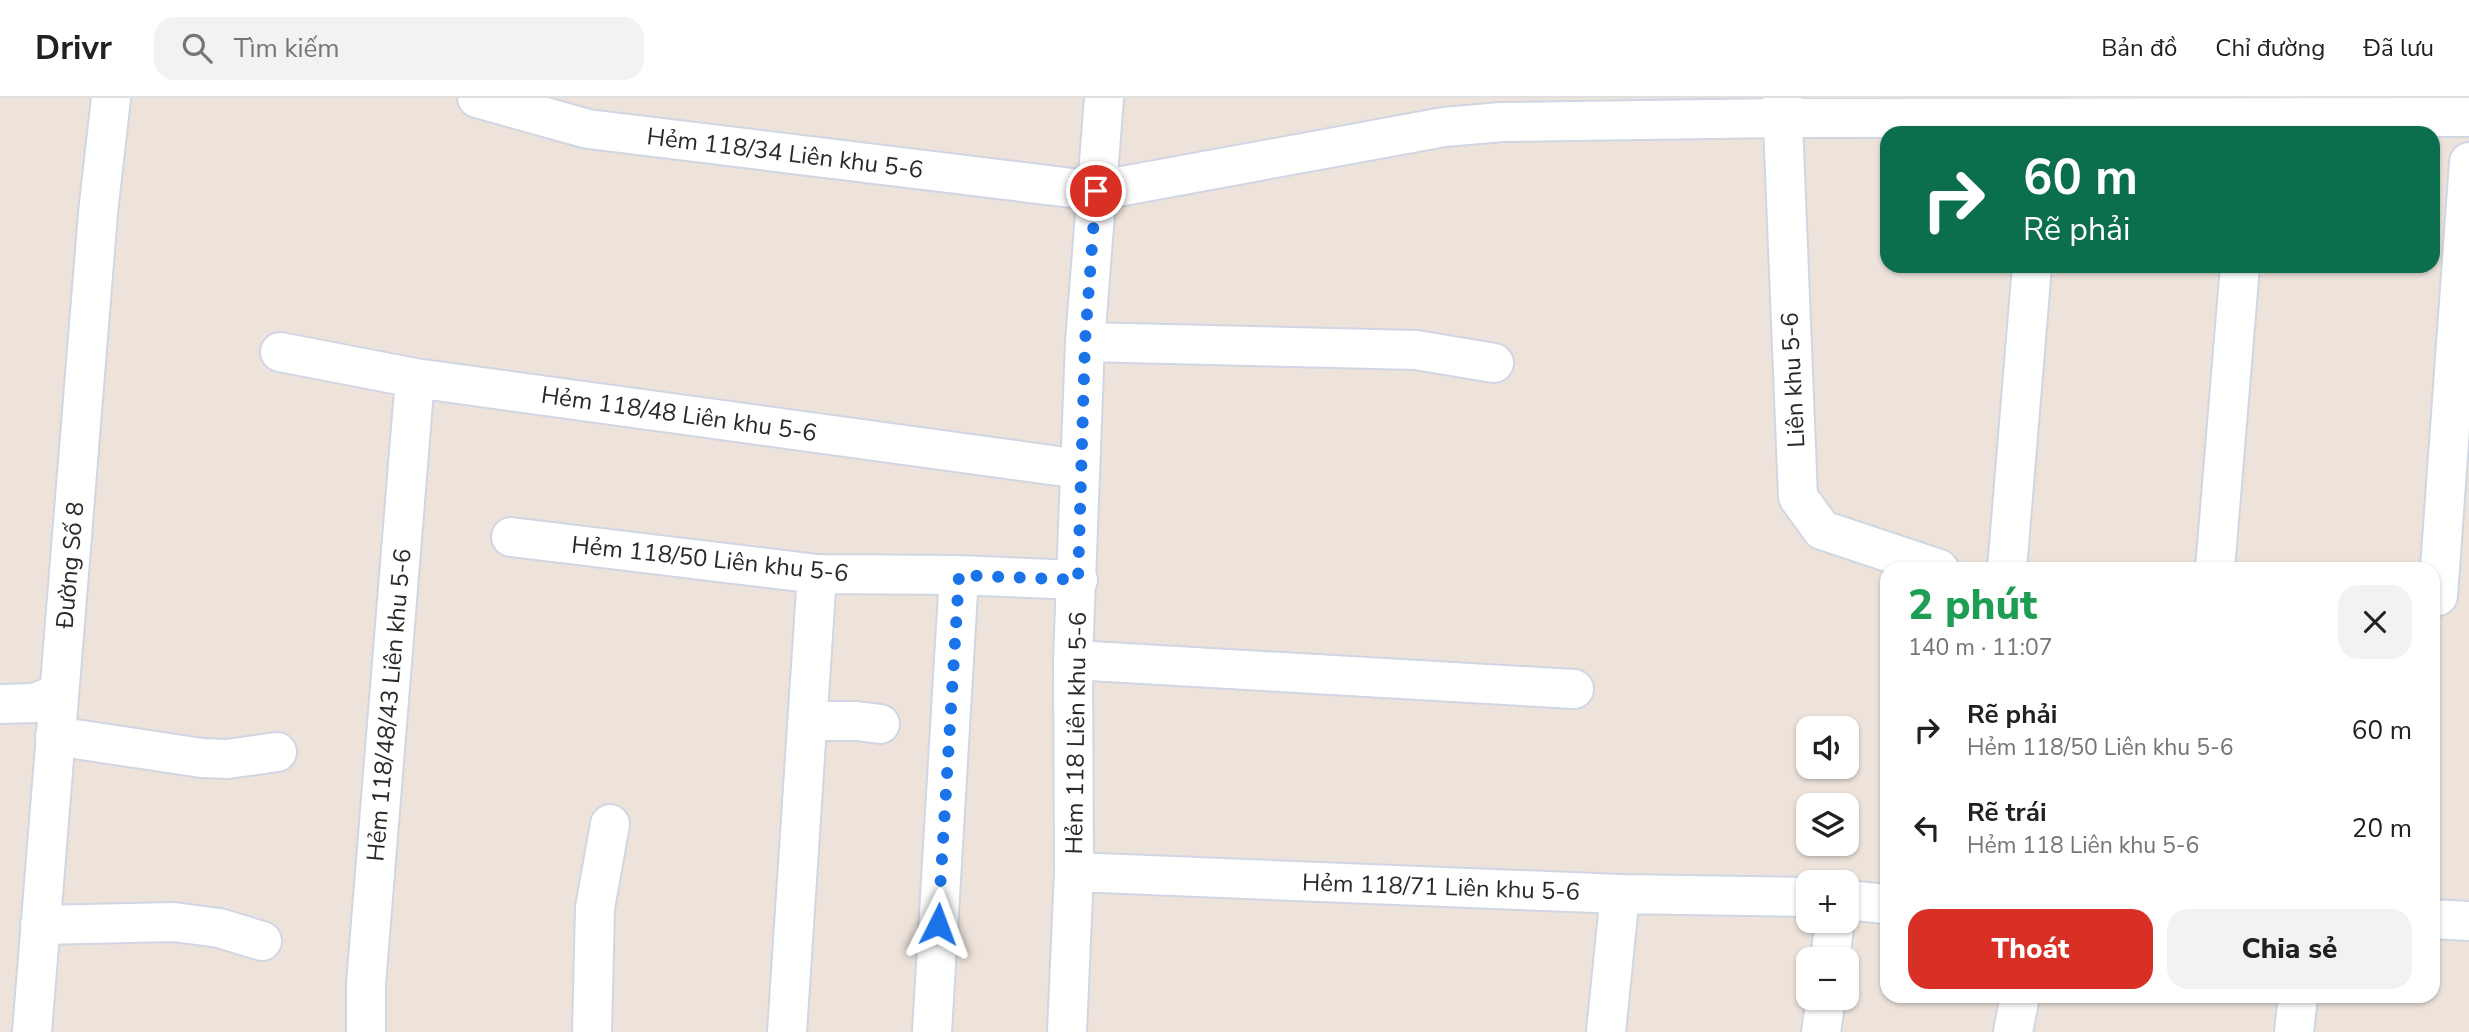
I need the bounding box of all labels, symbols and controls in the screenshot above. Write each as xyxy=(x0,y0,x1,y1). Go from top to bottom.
search box xyxy=(154,17,644,80)
text: Drivr xyxy=(35,26,112,71)
icon: search xyxy=(178,29,216,67)
text: Tìm kiếm xyxy=(234,31,340,66)
text: Bản đồ xyxy=(2101,32,2177,64)
text: Chỉ đường xyxy=(2215,32,2325,64)
text: Đã lưu xyxy=(2363,32,2434,64)
street label: Hẻm 118/34 Liên khu 5-6 xyxy=(645,120,925,186)
text: 60 m xyxy=(2023,144,2138,211)
icon: right xyxy=(1908,154,1999,245)
pin xyxy=(1066,161,1126,221)
icon: arrive xyxy=(1077,172,1115,210)
text: Rẽ phải xyxy=(2023,208,2131,251)
street label: Liên khu 5-6 xyxy=(1773,312,1813,448)
street label: Hẻm 118/48 Liên khu 5-6 xyxy=(539,379,819,449)
street label: Đường Số 8 xyxy=(48,500,91,631)
street label: Hẻm 118/50 Liên khu 5-6 xyxy=(570,529,850,589)
street label: Hẻm 118/48/43 Liên khu 5-6 xyxy=(359,547,419,863)
text: 2 phút xyxy=(1908,577,2037,634)
button: close xyxy=(2338,585,2412,659)
street label: Hẻm 118 Liên khu 5-6 xyxy=(1058,611,1094,855)
text: 140 m · 11:07 xyxy=(1908,632,2053,663)
text: Rẽ phải xyxy=(1967,697,2057,732)
icon: right xyxy=(1908,711,1946,749)
text: 60 m xyxy=(2352,713,2412,748)
map controls xyxy=(1796,716,1859,1010)
button: sound xyxy=(1796,716,1859,779)
text: Hẻm 118/50 Liên khu 5-6 xyxy=(1967,732,2234,763)
button: layers xyxy=(1796,793,1859,856)
text: Rẽ trái xyxy=(1967,795,2047,830)
icon: left xyxy=(1908,809,1946,847)
text: 20 m xyxy=(2352,811,2412,846)
text: Hẻm 118 Liên khu 5-6 xyxy=(1967,830,2199,861)
street label: Hẻm 118/71 Liên khu 5-6 xyxy=(1301,866,1581,908)
button: + xyxy=(1796,870,1859,933)
position arrow xyxy=(901,887,975,961)
button: Thoát xyxy=(1908,909,2153,989)
button: Chia sẻ xyxy=(2167,909,2412,989)
button: − xyxy=(1796,947,1859,1010)

